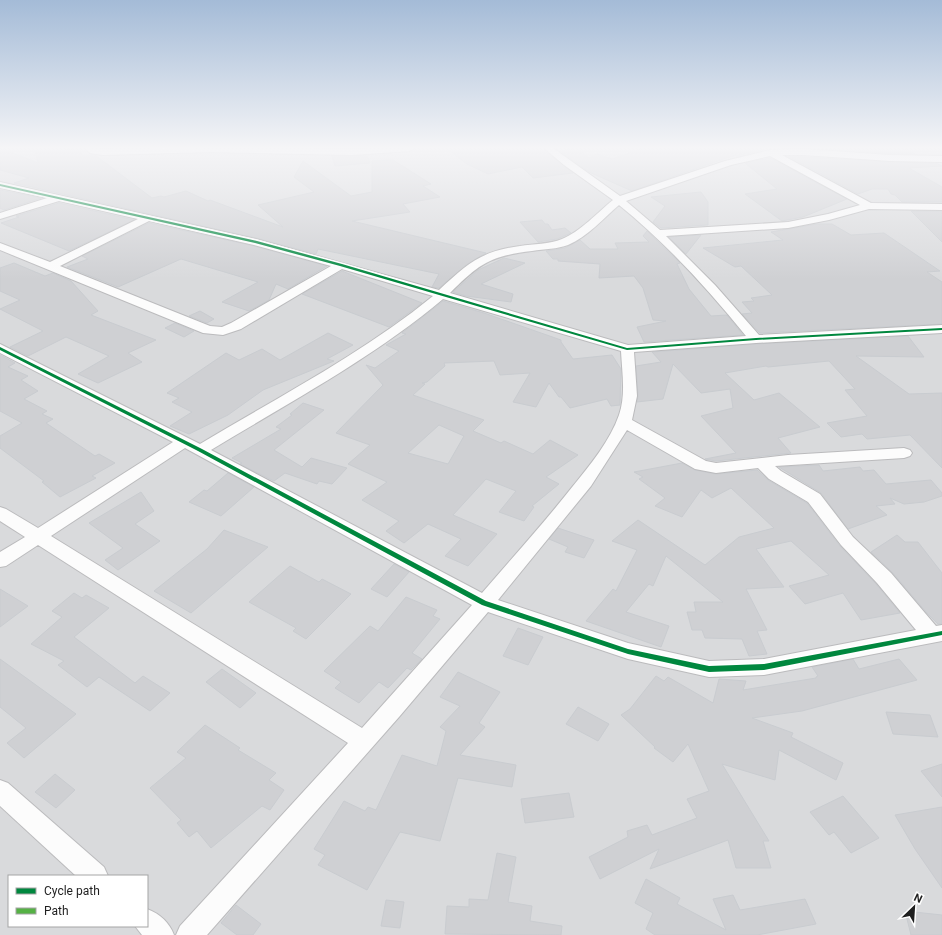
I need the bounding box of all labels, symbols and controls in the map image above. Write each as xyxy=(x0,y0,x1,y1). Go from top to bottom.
legend xyxy=(8,875,148,927)
text: Cycle path xyxy=(44,884,100,898)
north arrow xyxy=(894,887,934,927)
text: N xyxy=(912,891,924,906)
text: Path xyxy=(44,904,69,918)

